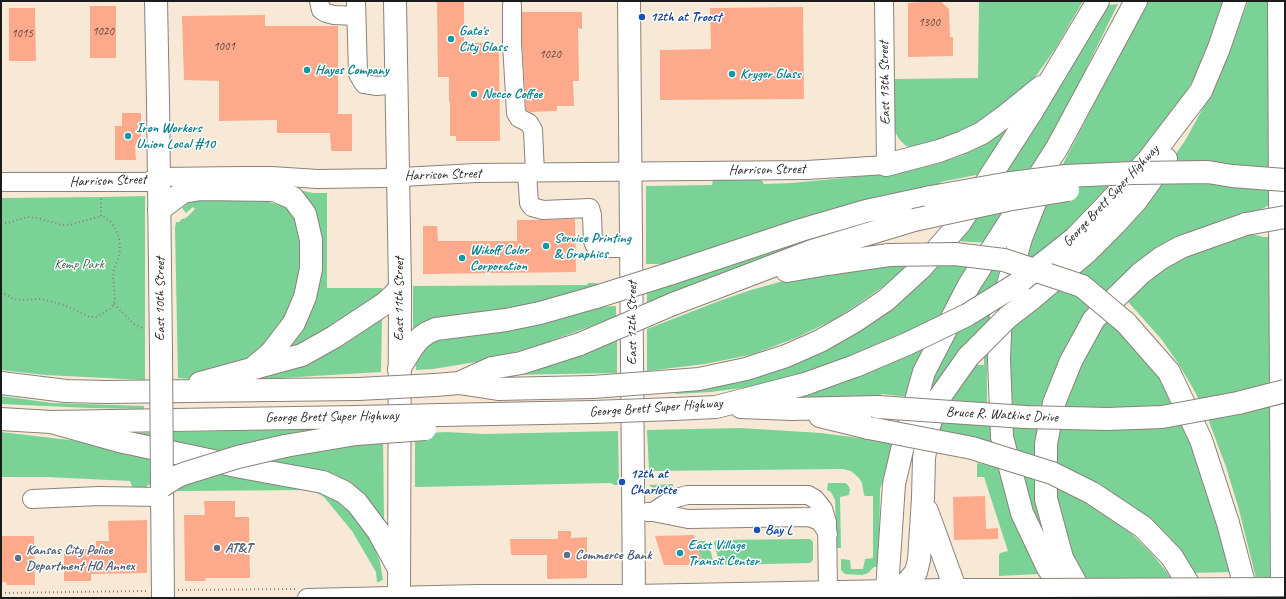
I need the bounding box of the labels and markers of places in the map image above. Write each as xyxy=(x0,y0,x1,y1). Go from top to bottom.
place label: 12th at Troost xyxy=(650,9,721,25)
marker: 12th at Troost xyxy=(637,12,647,22)
place label: Gate's City Glass xyxy=(459,23,507,56)
marker: Gate's City Glass xyxy=(446,34,456,44)
place label: Hayes Company xyxy=(315,62,389,78)
marker: Hayes Company xyxy=(302,65,312,75)
place label: Kryger Glass xyxy=(740,66,801,82)
marker: Kryger Glass xyxy=(727,69,737,79)
place label: Necco Coffee xyxy=(482,86,542,102)
marker: Necco Coffee xyxy=(469,89,479,99)
place label: Iron Workers Union Local #10 xyxy=(136,120,215,152)
marker: Iron Workers Union Local #10 xyxy=(123,131,133,141)
place label: Service Printing & Graphics xyxy=(554,230,631,262)
marker: Service Printing & Graphics xyxy=(541,241,551,251)
place label: Wikoff Color Corporation xyxy=(470,242,528,274)
marker: Wikoff Color Corporation xyxy=(457,253,467,263)
place label: 12th at Charlotte xyxy=(630,466,676,498)
marker: 12th at Charlotte xyxy=(617,477,627,487)
place label: Bay L xyxy=(765,522,792,538)
marker: Bay L xyxy=(752,525,762,535)
place label: East Village Transit Center xyxy=(688,537,759,570)
place label: AT&T xyxy=(225,540,252,556)
place label: Kansas City Police Department HQ Annex xyxy=(26,542,134,574)
marker: AT&T xyxy=(212,543,222,553)
place label: Commerce Bank xyxy=(575,547,651,563)
marker: East Village Transit Center xyxy=(675,548,685,558)
marker: Commerce Bank xyxy=(562,550,572,560)
marker: Kansas City Police Department HQ Annex xyxy=(13,553,23,563)

